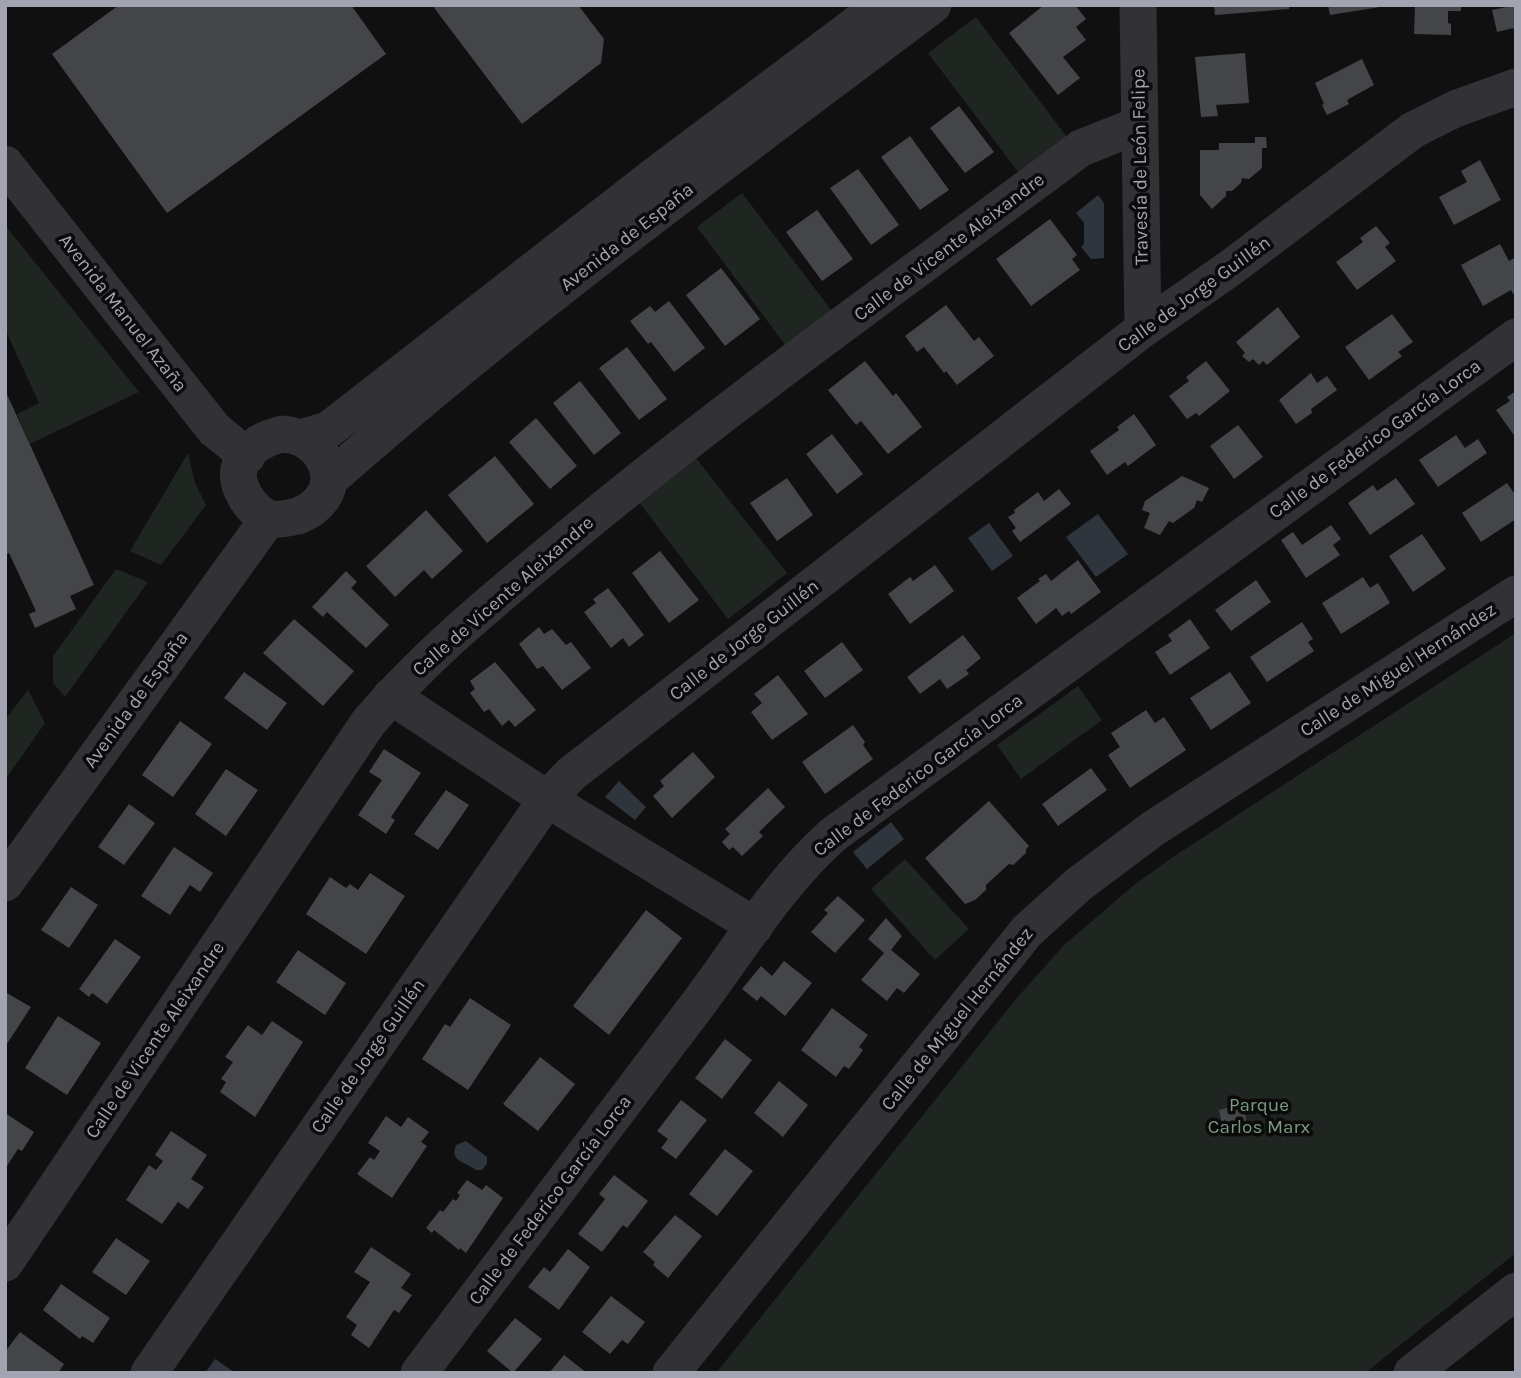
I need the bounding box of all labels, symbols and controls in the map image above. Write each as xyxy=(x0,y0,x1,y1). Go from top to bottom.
street label: Travesía de León Felipe xyxy=(1127,68,1153,266)
street label: Calle de Vicente Aleixandre xyxy=(850,168,1048,326)
street label: Avenida de España xyxy=(556,178,698,296)
street label: Avenida Manuel Azaña xyxy=(54,230,192,396)
street label: Calle de Jorge Guillén xyxy=(1113,231,1275,357)
street label: Calle de Federico García Lorca xyxy=(1265,355,1485,523)
street label: Calle de Vicente Aleixandre xyxy=(408,511,598,681)
street label: Calle de Jorge Guillén xyxy=(665,575,823,705)
street label: Calle de Miguel Hernández xyxy=(1296,598,1500,742)
street label: Avenida de España xyxy=(79,628,193,772)
street label: Calle de Federico García Lorca xyxy=(809,689,1027,861)
street label: Calle de Miguel Hernández xyxy=(876,923,1038,1115)
street label: Calle de Vicente Aleixandre xyxy=(81,937,229,1143)
street label: Calle de Jorge Guillén xyxy=(306,975,430,1137)
street label: Calle de Federico García Lorca xyxy=(464,1091,636,1309)
park label: Parque Carlos Marx xyxy=(1208,1094,1310,1138)

